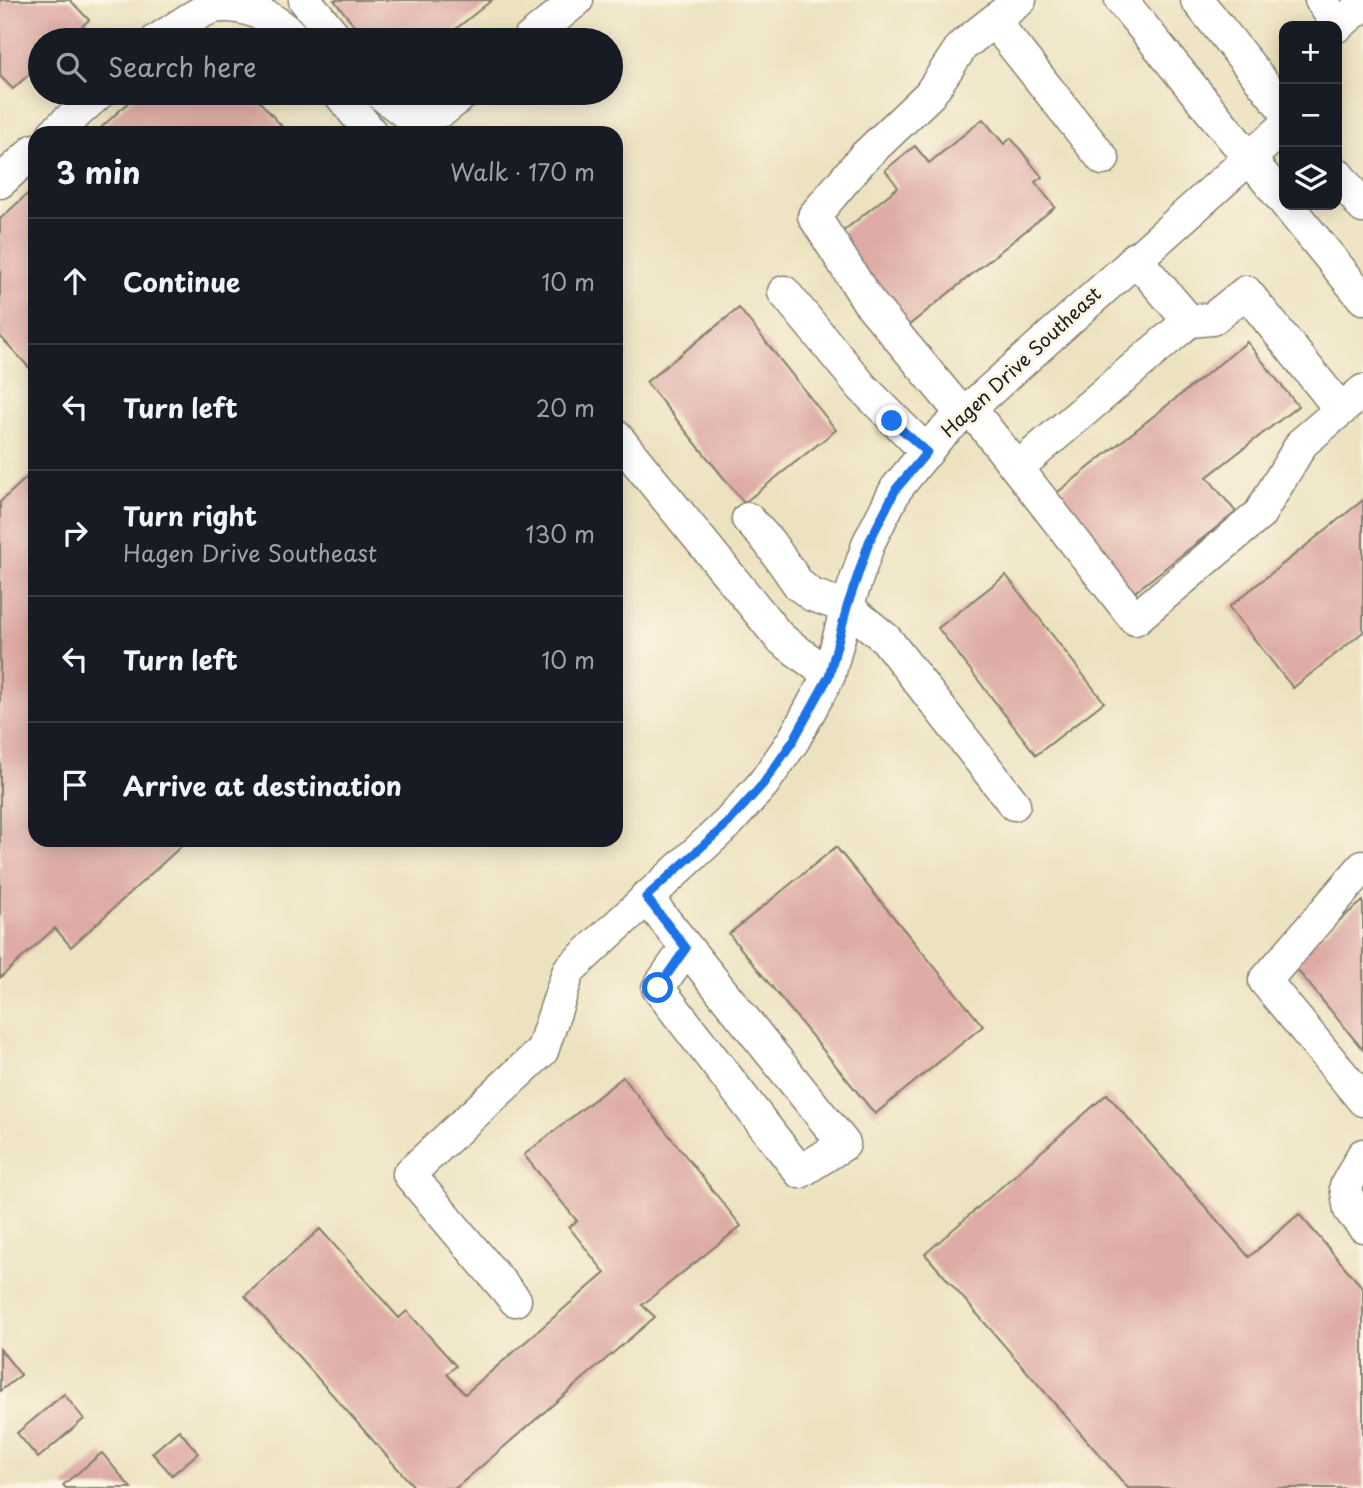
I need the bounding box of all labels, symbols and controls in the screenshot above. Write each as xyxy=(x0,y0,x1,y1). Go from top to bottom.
map controls xyxy=(1279,21,1342,210)
button: + xyxy=(1279,21,1342,84)
search box xyxy=(28,28,623,105)
text: Search here xyxy=(108,47,257,86)
icon: search xyxy=(52,48,90,86)
button: − xyxy=(1279,84,1342,147)
button: layers xyxy=(1279,147,1342,210)
text: 3 min xyxy=(56,149,141,194)
text: Walk · 170 m xyxy=(450,154,595,189)
icon: ahead xyxy=(56,262,94,300)
text: Continue xyxy=(123,262,240,301)
text: 10 m xyxy=(541,264,595,299)
street label: Hagen Drive Southeast xyxy=(934,279,1107,443)
icon: left xyxy=(56,388,94,426)
text: Turn left xyxy=(123,388,238,427)
text: 20 m xyxy=(536,390,595,425)
route end xyxy=(876,405,907,436)
text: Turn right xyxy=(123,496,257,535)
icon: right xyxy=(56,514,94,552)
text: 130 m xyxy=(525,516,595,551)
text: Hagen Drive Southeast xyxy=(123,535,377,570)
icon: left xyxy=(56,640,94,678)
text: Turn left xyxy=(123,640,238,679)
text: 10 m xyxy=(541,642,595,677)
icon: arrive xyxy=(56,766,94,804)
text: Arrive at destination xyxy=(123,766,402,805)
route start xyxy=(642,972,673,1003)

